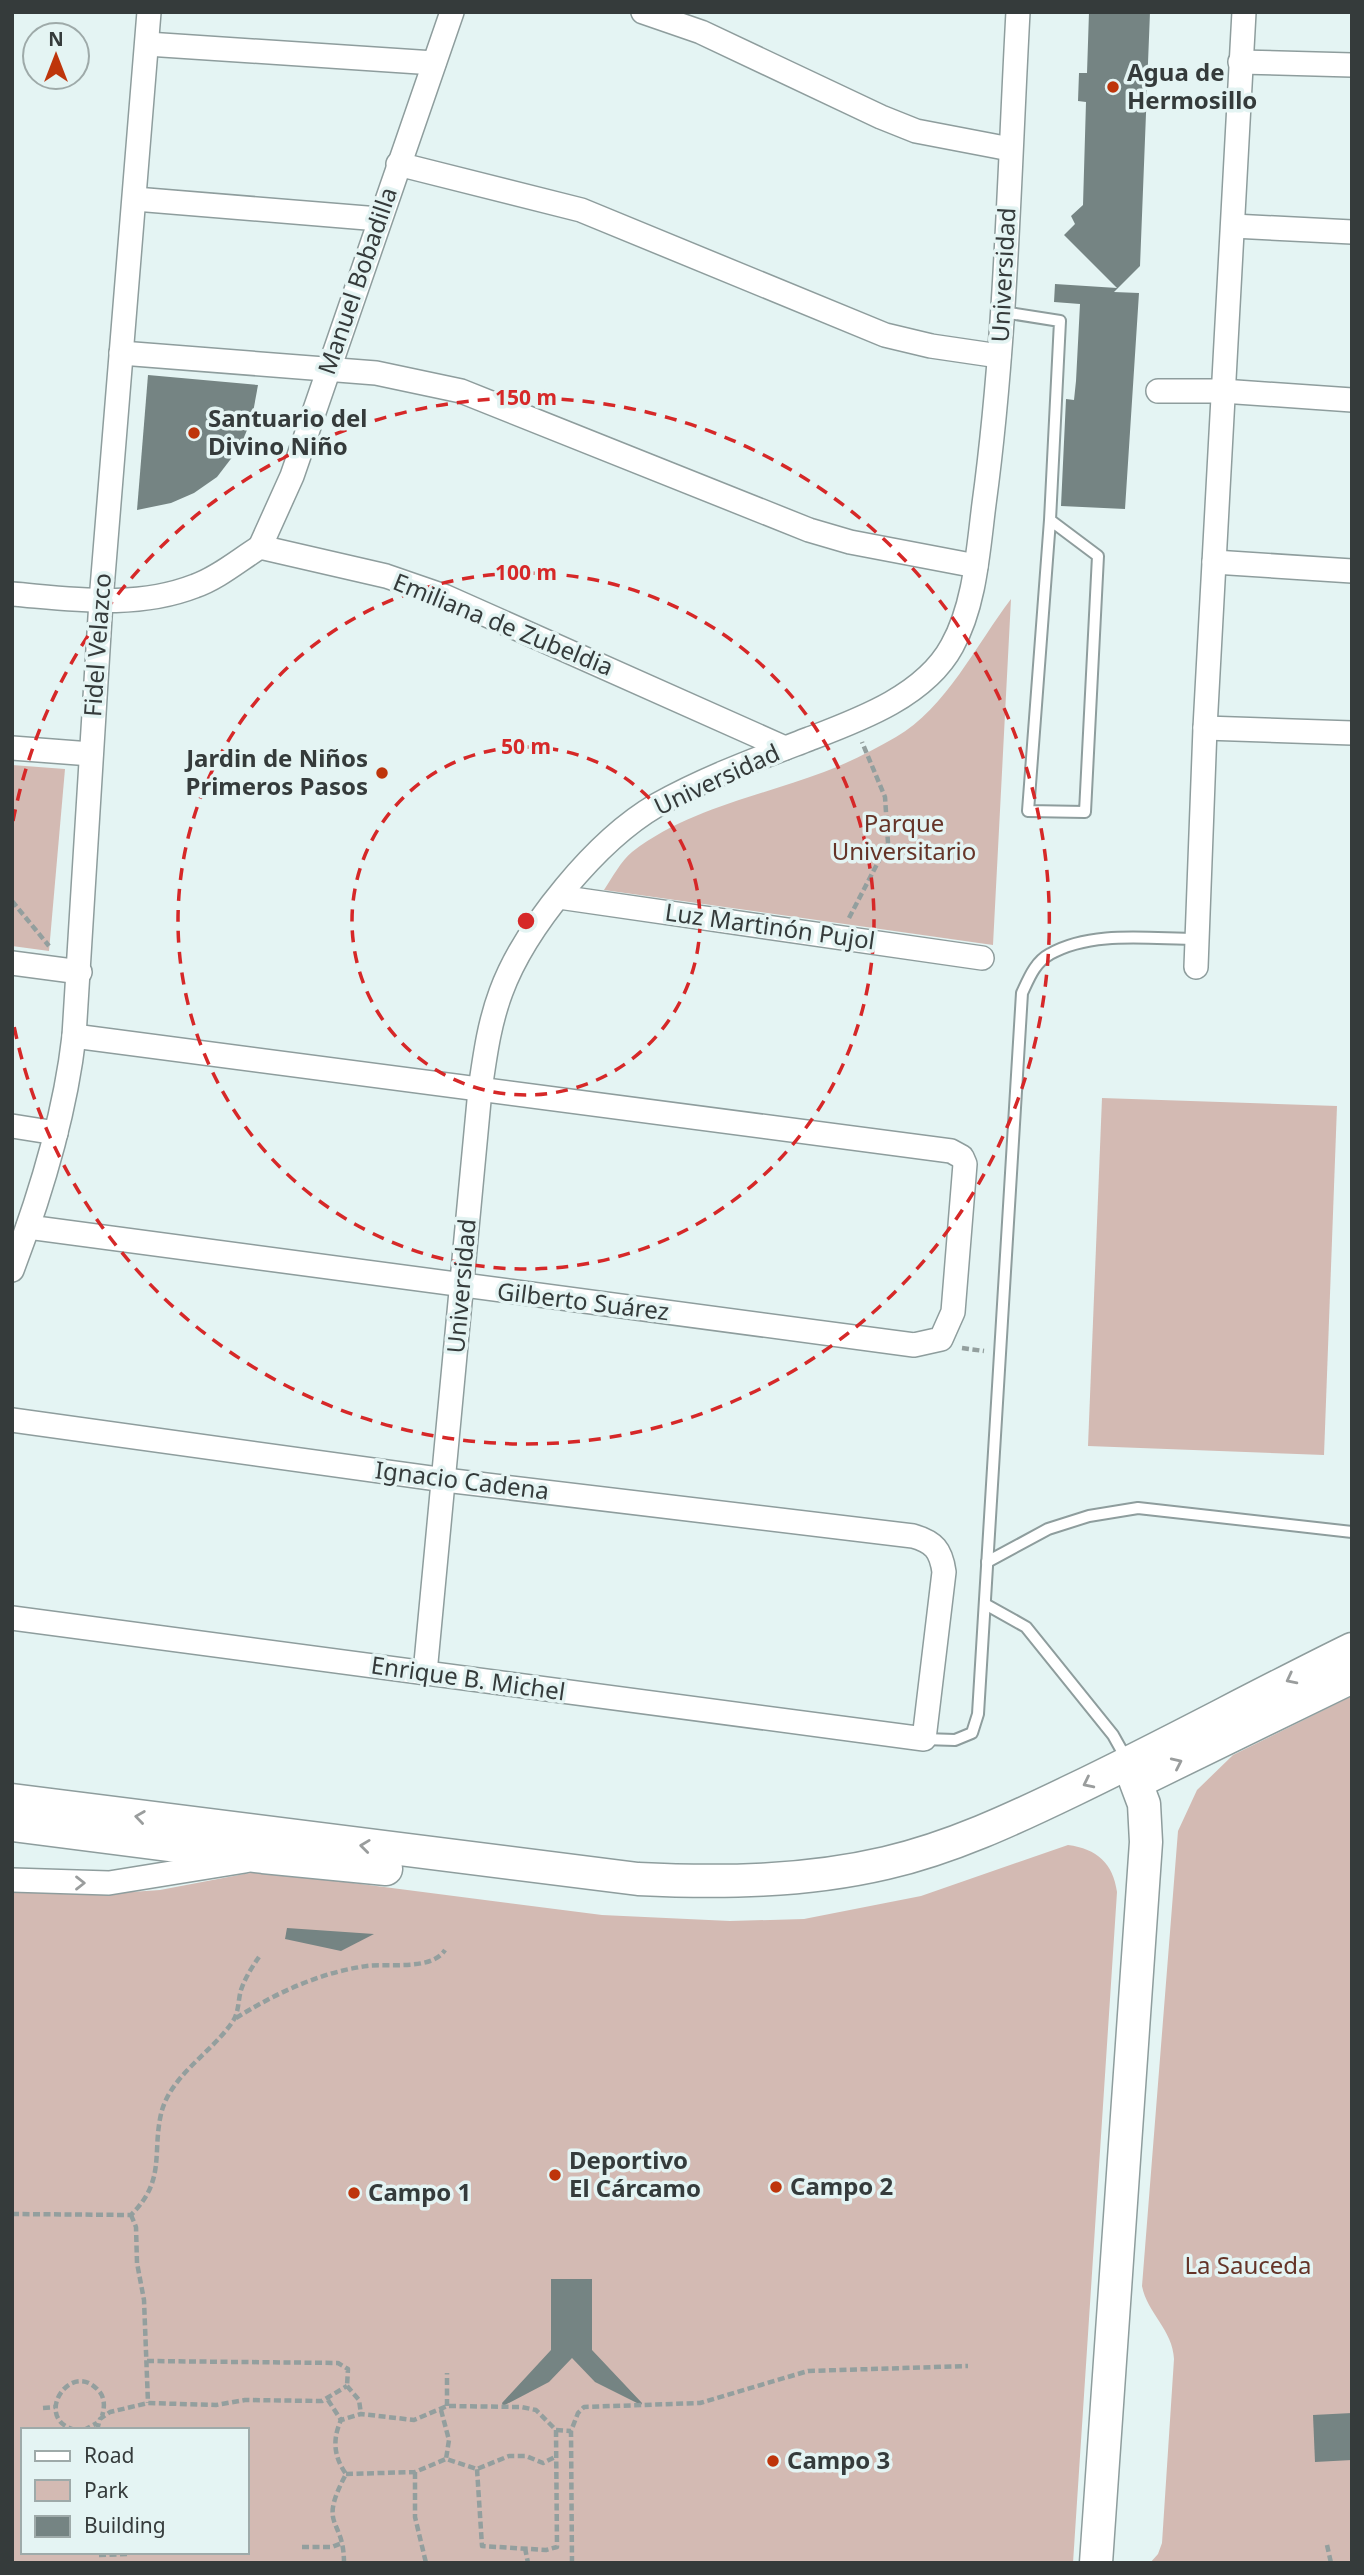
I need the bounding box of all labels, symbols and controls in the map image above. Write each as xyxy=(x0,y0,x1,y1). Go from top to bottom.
north arrow xyxy=(21,21,91,91)
text: N xyxy=(48,26,64,52)
place label: Agua de Hermosillo xyxy=(1127,55,1257,116)
marker: Agua de Hermosillo xyxy=(1105,79,1121,95)
street label: Manuel Bobadilla xyxy=(309,182,404,379)
street label: Universidad xyxy=(982,207,1023,343)
text: 150 m xyxy=(495,383,557,411)
place label: Santuario del Divino Niño xyxy=(208,401,367,462)
marker: Santuario del Divino Niño xyxy=(186,425,202,441)
text: 100 m xyxy=(495,558,557,586)
street label: Emiliana de Zubeldia xyxy=(389,564,618,683)
street label: Fidel Velazco xyxy=(75,572,118,718)
text: 50 m xyxy=(501,732,551,760)
street label: Universidad xyxy=(648,735,784,822)
place label: Jardin de Niños Primeros Pasos xyxy=(184,741,368,802)
marker: Jardin de Niños Primeros Pasos xyxy=(374,765,390,781)
park label: Parque Universitario xyxy=(832,806,976,867)
street label: Luz Martinón Pujol xyxy=(663,894,877,957)
centre of rings xyxy=(514,909,538,933)
street label: Universidad xyxy=(438,1217,483,1354)
street label: Gilberto Suárez xyxy=(495,1274,671,1327)
street label: Ignacio Cadena xyxy=(373,1452,551,1507)
street label: Enrique B. Michel xyxy=(369,1648,567,1707)
one-way arrow xyxy=(1286,1671,1298,1685)
one-way arrow xyxy=(1170,1757,1182,1771)
one-way arrow xyxy=(1083,1774,1095,1788)
one-way arrow xyxy=(134,1809,146,1824)
one-way arrow xyxy=(360,1838,371,1853)
one-way arrow xyxy=(76,1875,86,1891)
place label: Deportivo El Cárcamo xyxy=(569,2143,701,2204)
marker: Deportivo El Cárcamo xyxy=(547,2167,563,2183)
place label: Campo 2 xyxy=(790,2169,893,2202)
place label: Campo 1 xyxy=(368,2175,471,2208)
marker: Campo 2 xyxy=(768,2179,784,2195)
marker: Campo 1 xyxy=(346,2185,362,2201)
park label: La Sauceda xyxy=(1184,2248,1312,2281)
legend xyxy=(21,2428,248,2554)
text: Road xyxy=(84,2441,134,2469)
place label: Campo 3 xyxy=(787,2443,890,2476)
marker: Campo 3 xyxy=(765,2453,781,2469)
text: Park xyxy=(84,2476,129,2504)
text: Building xyxy=(84,2511,166,2539)

